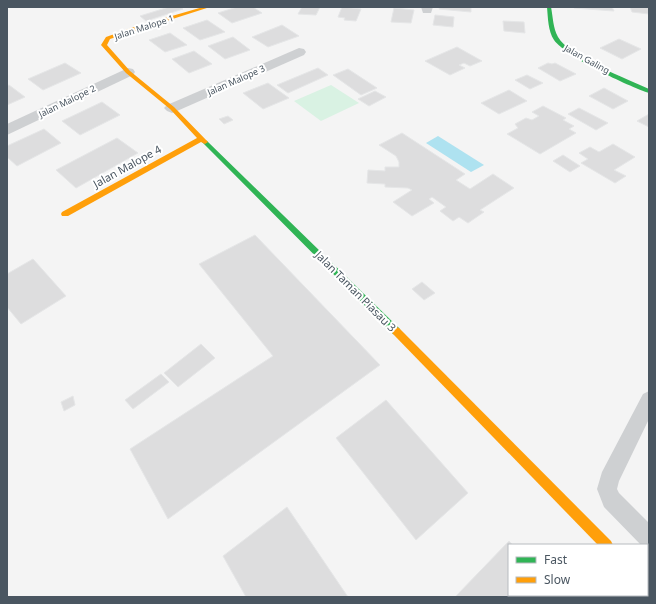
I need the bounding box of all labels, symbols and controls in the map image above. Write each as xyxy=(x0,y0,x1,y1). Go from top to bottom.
street label: Jalan Malope 1 xyxy=(112,11,175,43)
street label: Jalan Galing xyxy=(561,41,612,77)
street label: Jalan Malope 3 xyxy=(204,61,267,99)
street label: Jalan Malope 2 xyxy=(35,82,98,121)
street label: Jalan Malope 4 xyxy=(89,141,164,191)
street label: Jalan Taman Piasau 3 xyxy=(312,247,400,335)
legend xyxy=(508,544,648,596)
text: Fast xyxy=(544,551,568,568)
text: Slow xyxy=(544,571,571,588)

